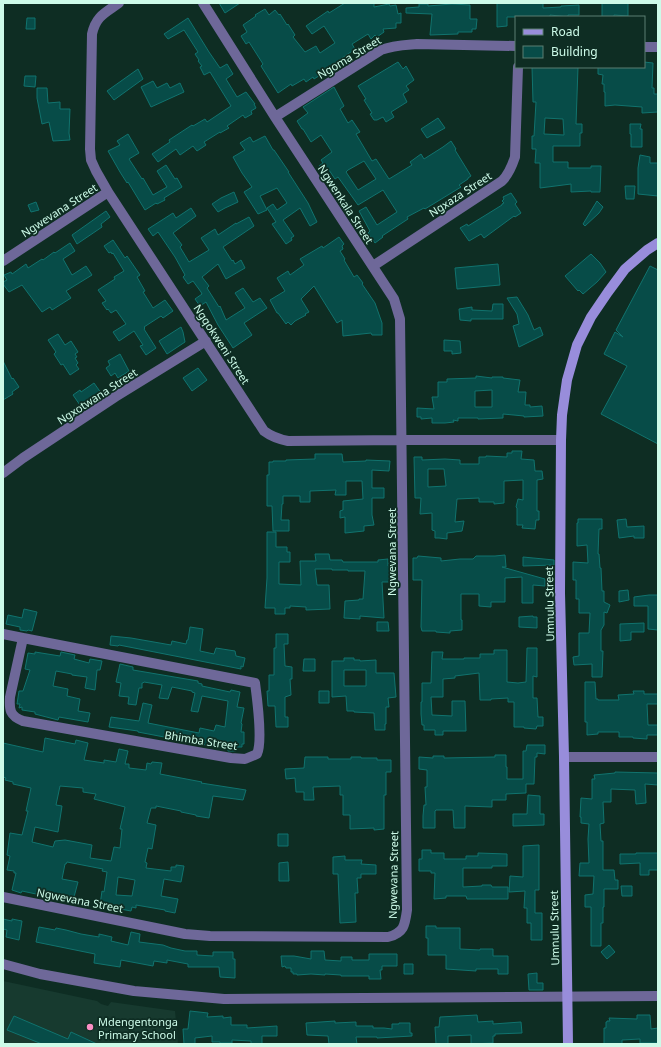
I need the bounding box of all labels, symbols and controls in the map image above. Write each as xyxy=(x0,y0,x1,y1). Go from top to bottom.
legend xyxy=(515,16,645,68)
text: Road xyxy=(551,23,580,40)
street label: Ngoma Street xyxy=(314,32,384,82)
text: Building xyxy=(551,43,598,60)
street label: Ngwenkala Street xyxy=(315,162,377,246)
street label: Ngxaza Street xyxy=(426,168,494,220)
street label: Ngwevana Street xyxy=(18,180,100,240)
street label: Ngqokweni Street xyxy=(191,301,253,387)
street label: Ngxotwana Street xyxy=(54,364,140,428)
street label: Ngwevana Street xyxy=(384,508,399,596)
street label: Umnulu Street xyxy=(541,566,557,642)
street label: Bhimba Street xyxy=(163,727,239,753)
street label: Ngwevana Street xyxy=(385,831,401,919)
street label: Ngwevana Street xyxy=(35,884,125,916)
street label: Umnulu Street xyxy=(546,890,562,966)
place label: Mdengentonga Primary School xyxy=(98,1014,178,1042)
marker: Mdengentonga Primary School xyxy=(85,1022,95,1032)

